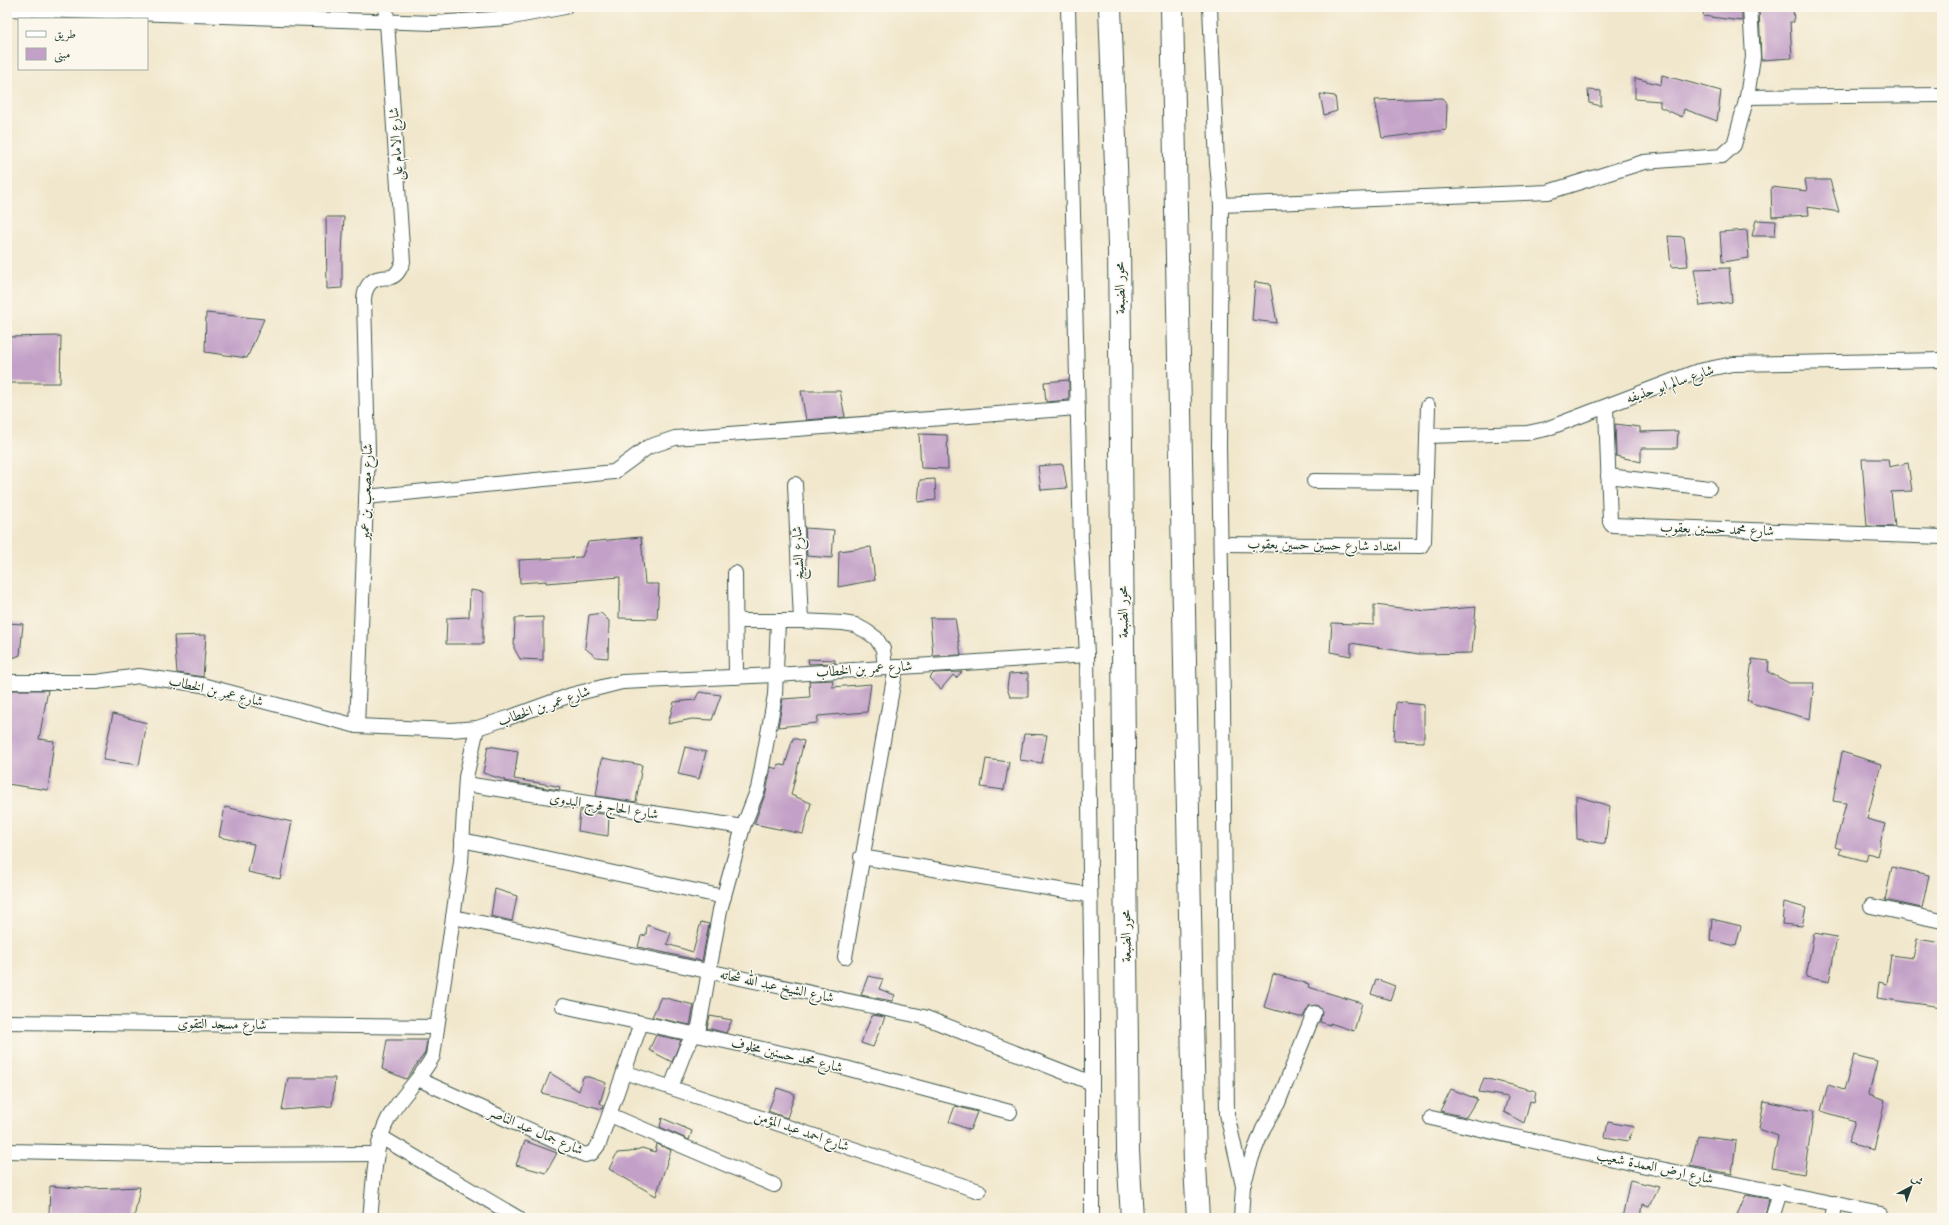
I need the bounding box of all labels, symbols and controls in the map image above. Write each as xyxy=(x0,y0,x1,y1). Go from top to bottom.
legend xyxy=(18,18,148,70)
text: طريق xyxy=(54,26,76,42)
text: مبنى xyxy=(54,46,70,63)
street label: شارع الامام على xyxy=(384,106,411,181)
street label: محور الضبعة xyxy=(1110,261,1130,314)
street label: شارع سالم ابو حذيفه xyxy=(1624,360,1718,411)
street label: شارع مصعب بن عمير xyxy=(355,443,379,543)
street label: شارع محمد حسنين يعقوب xyxy=(1659,518,1775,542)
street label: شارع الشيخ xyxy=(787,525,812,580)
street label: امتداد شارع حسين حسين يعقوب xyxy=(1247,534,1401,558)
street label: محور الضبعة xyxy=(1113,585,1133,638)
street label: شارع عمر بن الخطاب xyxy=(815,656,913,684)
street label: شارع عمر بن الخطاب xyxy=(166,671,265,713)
street label: شارع عمر بن الخطاب xyxy=(495,681,593,733)
street label: شارع الحاج فرج البدوى xyxy=(548,788,660,827)
street label: محور الضبعة xyxy=(1116,909,1136,962)
street label: شارع الشيخ عبد الله شحاته xyxy=(718,963,836,1010)
street label: شارع مسجد التقوى xyxy=(177,1014,267,1036)
street label: شارع محمد حسنين مخلوف xyxy=(729,1033,845,1079)
street label: شارع جمال عبد الناصر xyxy=(483,1102,586,1161)
street label: شارع احمد عبد المؤمن xyxy=(751,1106,852,1158)
street label: شارع ارض العمدة شعيب xyxy=(1594,1145,1715,1191)
north arrow xyxy=(1891,1167,1931,1207)
text: ش xyxy=(1908,1171,1926,1189)

